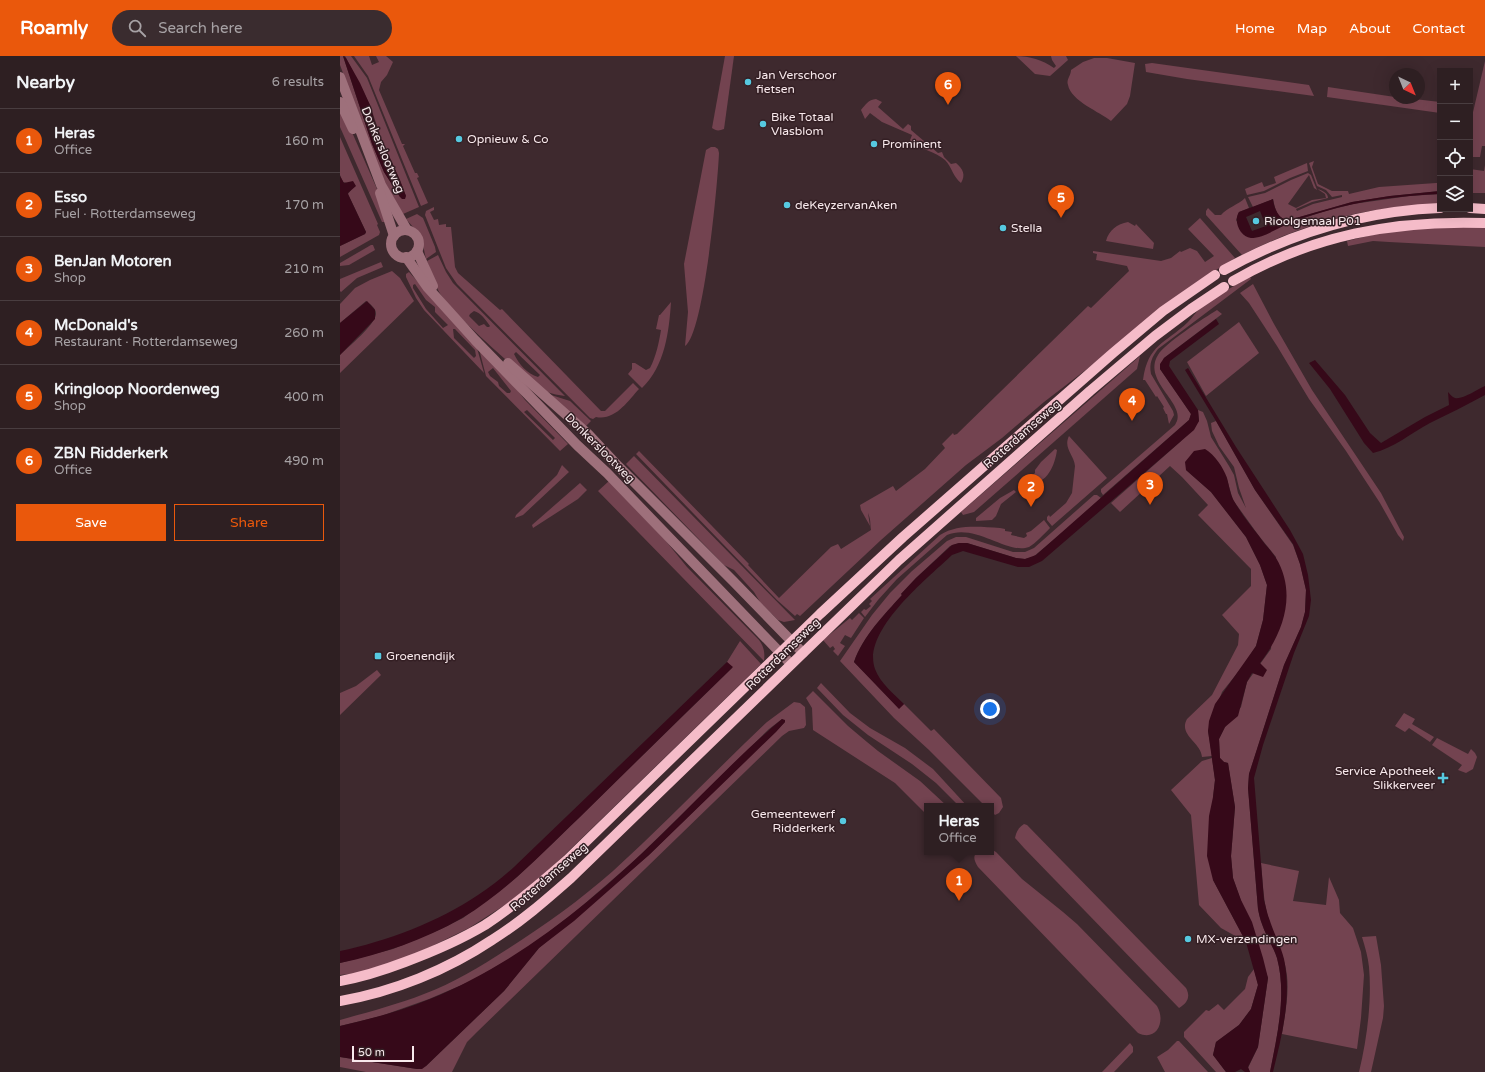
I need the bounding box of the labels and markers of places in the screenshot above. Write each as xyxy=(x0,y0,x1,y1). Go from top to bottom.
place label: Jan Verschoor fietsen xyxy=(756,68,837,96)
pin: 6 xyxy=(935,72,961,105)
marker: Jan Verschoor fietsen xyxy=(743,77,753,87)
place label: Bike Totaal Vlasblom xyxy=(771,110,833,138)
marker: Bike Totaal Vlasblom xyxy=(758,119,768,129)
place label: Opnieuw & Co xyxy=(467,132,549,146)
marker: Opnieuw & Co xyxy=(454,134,464,144)
place label: Prominent xyxy=(882,137,942,151)
marker: Prominent xyxy=(869,139,879,149)
pin: 5 xyxy=(1048,185,1074,218)
place label: deKeyzervanAken xyxy=(795,198,897,212)
marker: deKeyzervanAken xyxy=(782,200,792,210)
place label: Rioolgemaal P01 xyxy=(1264,214,1361,228)
marker: Rioolgemaal P01 xyxy=(1251,216,1261,226)
place label: Stella xyxy=(1011,221,1042,235)
marker: Stella xyxy=(998,223,1008,233)
pin: 4 xyxy=(1119,388,1145,421)
pin: 3 xyxy=(1137,472,1163,505)
pin: 2 xyxy=(1018,474,1044,507)
place label: Groenendijk xyxy=(386,649,456,663)
marker: Groenendijk xyxy=(373,651,383,661)
place label: Service Apotheek Slikkerveer xyxy=(1335,764,1435,792)
marker: Service Apotheek Slikkerveer xyxy=(1438,773,1448,783)
place label: Gemeentewerf Ridderkerk xyxy=(751,807,835,835)
marker: Gemeentewerf Ridderkerk xyxy=(838,816,848,826)
pin: 1 xyxy=(946,868,972,901)
place label: MX-verzendingen xyxy=(1196,932,1297,946)
marker: MX-verzendingen xyxy=(1183,934,1193,944)

